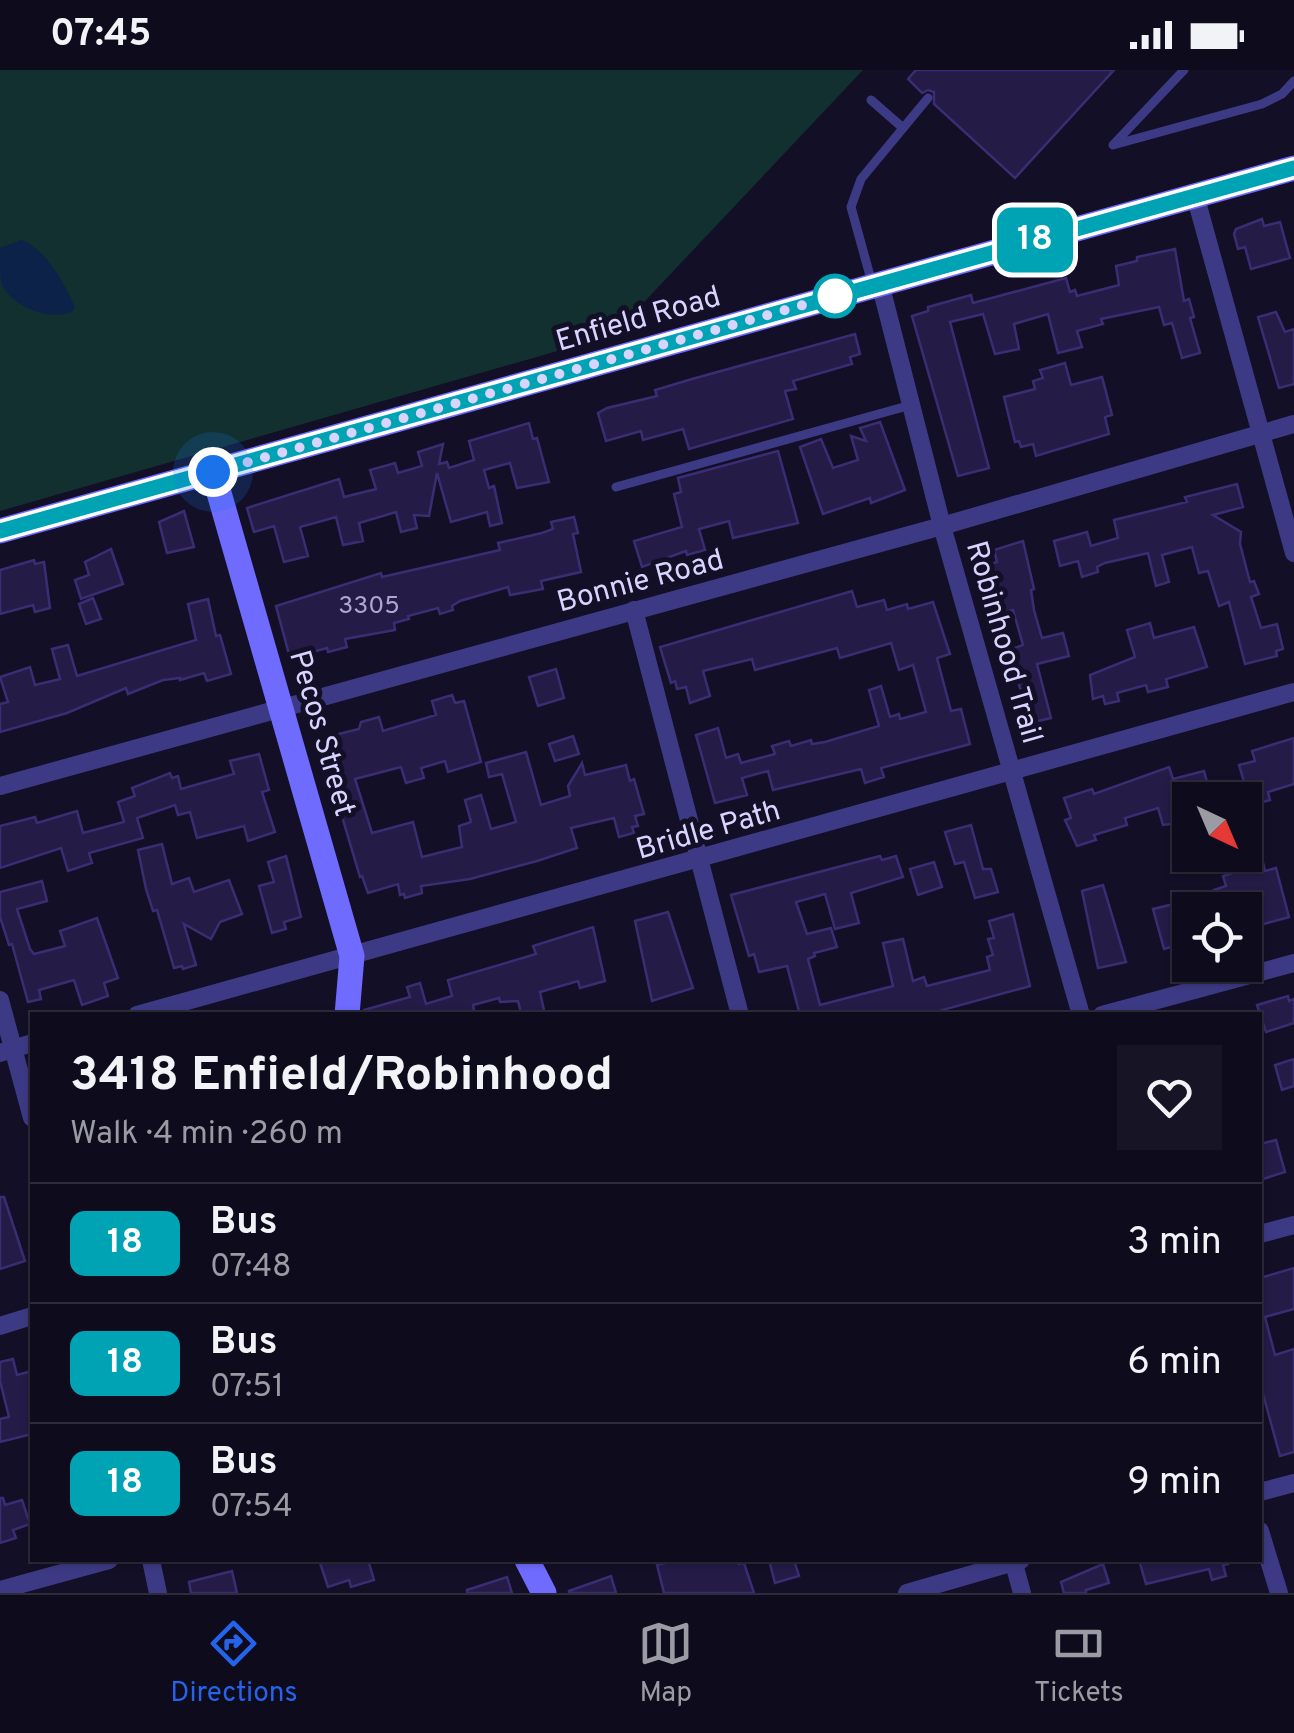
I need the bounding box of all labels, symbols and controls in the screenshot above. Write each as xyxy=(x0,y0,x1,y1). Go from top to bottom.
text: 07:45 xyxy=(50,11,152,60)
line badge: 18 xyxy=(990,208,1080,272)
text: 18 xyxy=(1017,218,1053,262)
unlabelled marker xyxy=(814,275,856,317)
street label: Enfield Road xyxy=(552,279,725,362)
your location xyxy=(188,447,238,497)
street label: Robinhood Trail xyxy=(956,537,1049,748)
street label: Bonnie Road xyxy=(553,542,728,622)
house number: 3305 xyxy=(338,591,400,623)
street label: Pecos Street xyxy=(279,646,362,821)
north arrow xyxy=(1172,782,1262,872)
map controls xyxy=(1172,782,1262,982)
street label: Bridle Path xyxy=(632,793,785,870)
button: locate xyxy=(1172,892,1262,982)
button: heart xyxy=(1117,1045,1222,1150)
text: 3418 Enfield/Robinhood xyxy=(70,1047,613,1107)
text: Walk · 4 min · 260 m xyxy=(70,1115,343,1155)
text: Bus xyxy=(210,1199,277,1248)
text: 3 min xyxy=(1127,1219,1222,1268)
text: 18 xyxy=(107,1221,143,1265)
text: 07:48 xyxy=(210,1248,292,1288)
text: Bus xyxy=(210,1319,277,1368)
text: 6 min xyxy=(1127,1339,1222,1388)
text: 18 xyxy=(107,1341,143,1385)
text: 07:51 xyxy=(210,1368,284,1408)
text: Bus xyxy=(210,1439,277,1488)
text: 9 min xyxy=(1127,1459,1222,1508)
text: 18 xyxy=(107,1461,143,1505)
text: 07:54 xyxy=(210,1488,293,1528)
tab: Directions xyxy=(170,1616,298,1712)
tab: Map xyxy=(638,1616,693,1712)
tab: Tickets xyxy=(1034,1616,1124,1712)

